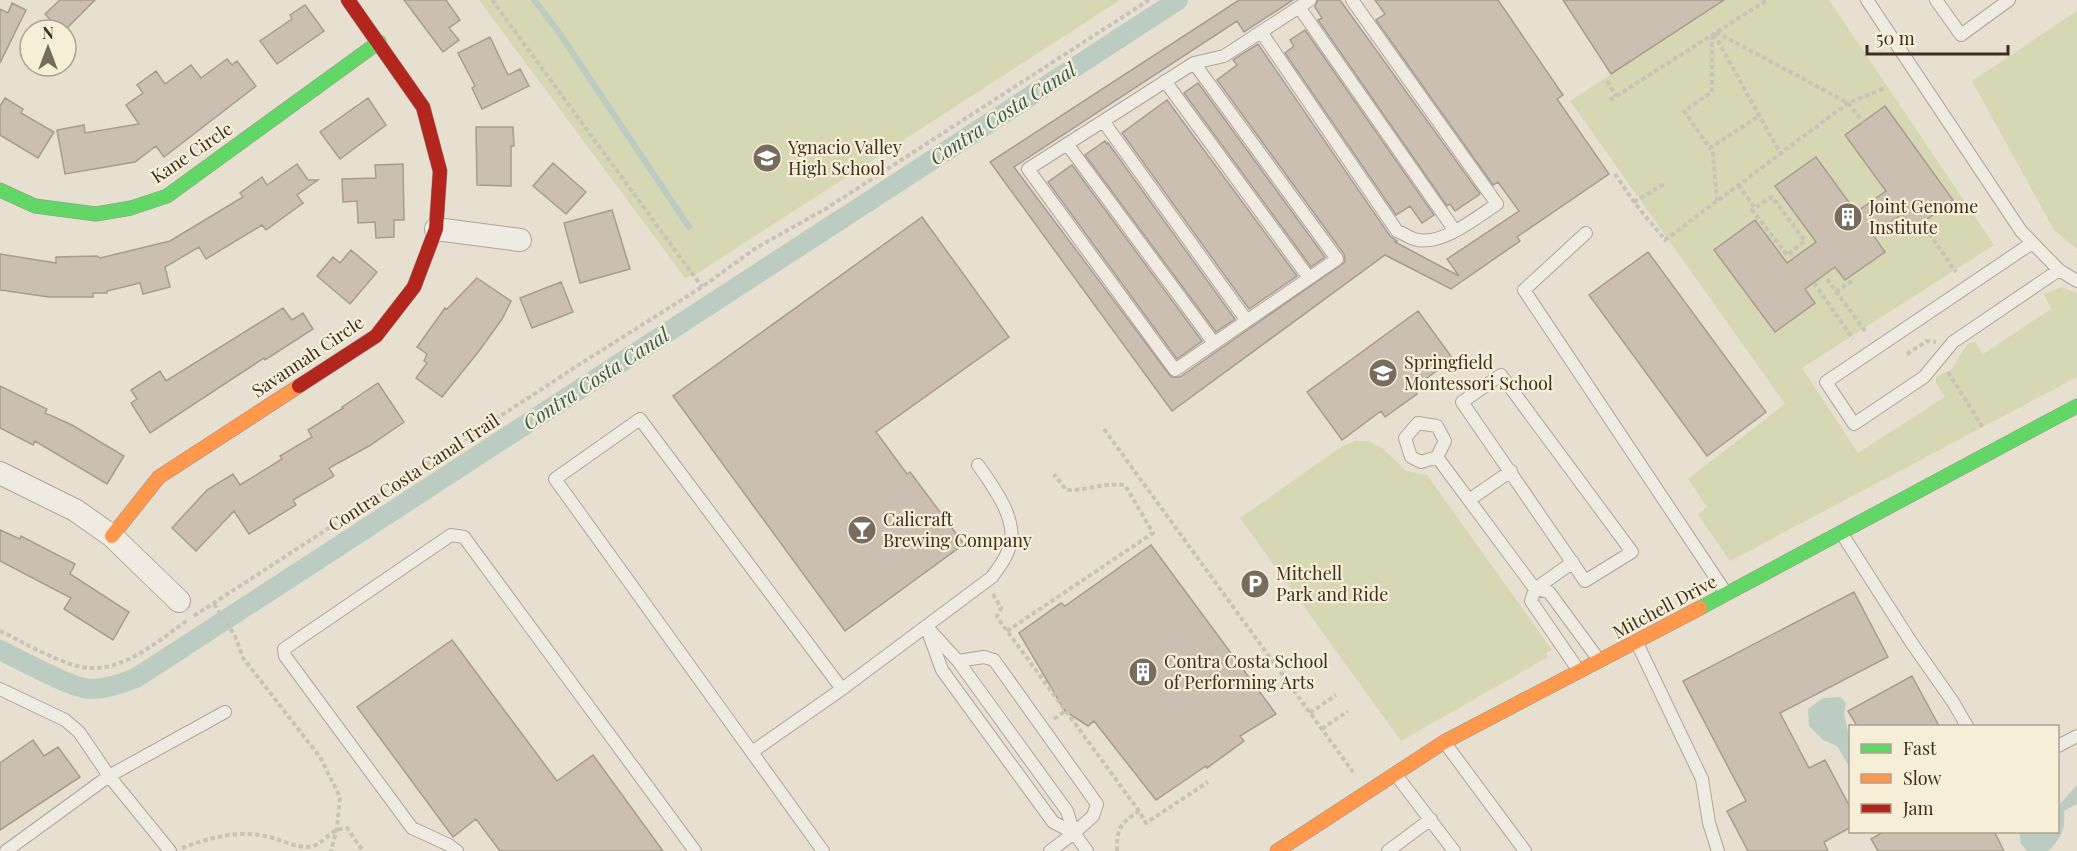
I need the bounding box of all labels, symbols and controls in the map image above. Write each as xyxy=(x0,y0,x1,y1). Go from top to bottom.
north arrow xyxy=(18,18,78,78)
scale bar xyxy=(1867,18,2008,56)
text: N xyxy=(42,22,54,43)
text: 50 m xyxy=(1876,26,1915,50)
water label: Contra Costa Canal xyxy=(924,54,1082,170)
street label: Kane Circle xyxy=(146,116,237,188)
place label: Ygnacio Valley High School xyxy=(787,135,902,180)
school or university icon: Ygnacio Valley High School xyxy=(751,142,783,174)
place label: Joint Genome Institute xyxy=(1868,194,1978,239)
building icon: Joint Genome Institute xyxy=(1832,201,1864,233)
street label: Savannah Circle xyxy=(247,310,368,402)
water label: Contra Costa Canal xyxy=(517,319,675,435)
place label: Springfield Montessori School xyxy=(1404,350,1553,395)
school or university icon: Springfield Montessori School xyxy=(1367,357,1399,389)
street label: Contra Costa Canal Trail xyxy=(323,408,504,537)
place label: Calicraft Brewing Company xyxy=(883,507,1032,552)
bar icon: Calicraft Brewing Company xyxy=(846,514,878,546)
place label: Mitchell Park and Ride xyxy=(1276,561,1388,606)
parking icon: Mitchell Park and Ride xyxy=(1239,568,1271,600)
street label: Mitchell Drive xyxy=(1608,569,1721,644)
place label: Contra Costa School of Performing Arts xyxy=(1164,649,1328,694)
building icon: Contra Costa School of Performing Arts xyxy=(1127,656,1159,688)
legend xyxy=(1849,725,2059,833)
text: Fast xyxy=(1903,736,1937,760)
text: Slow xyxy=(1903,766,1941,790)
text: Jam xyxy=(1902,796,1933,820)

